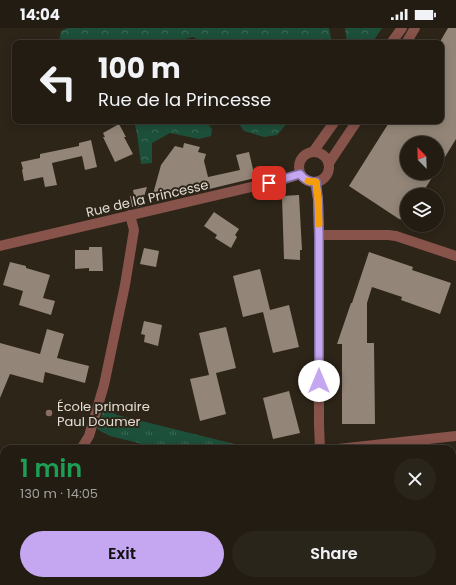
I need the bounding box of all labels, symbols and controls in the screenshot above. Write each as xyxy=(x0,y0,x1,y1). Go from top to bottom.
text: 14:04 xyxy=(20,4,60,25)
text: 100 m xyxy=(98,49,181,88)
icon: left xyxy=(32,56,84,108)
text: Rue de la Princesse xyxy=(98,87,271,112)
north arrow xyxy=(400,136,444,180)
map controls xyxy=(400,136,444,232)
pin xyxy=(252,166,286,200)
icon: arrive xyxy=(258,172,280,194)
street label: Rue de la Princesse xyxy=(84,175,210,222)
button: layers xyxy=(400,188,444,232)
position arrow xyxy=(298,360,340,402)
place label: École primaire Paul Doumer xyxy=(57,397,150,431)
marker: École primaire Paul Doumer xyxy=(44,408,54,418)
text: 1 min xyxy=(20,452,82,485)
button: close xyxy=(394,458,436,500)
text: 130 m · 14:05 xyxy=(20,484,98,503)
button: Exit xyxy=(20,531,224,577)
button: Share xyxy=(232,531,436,577)

